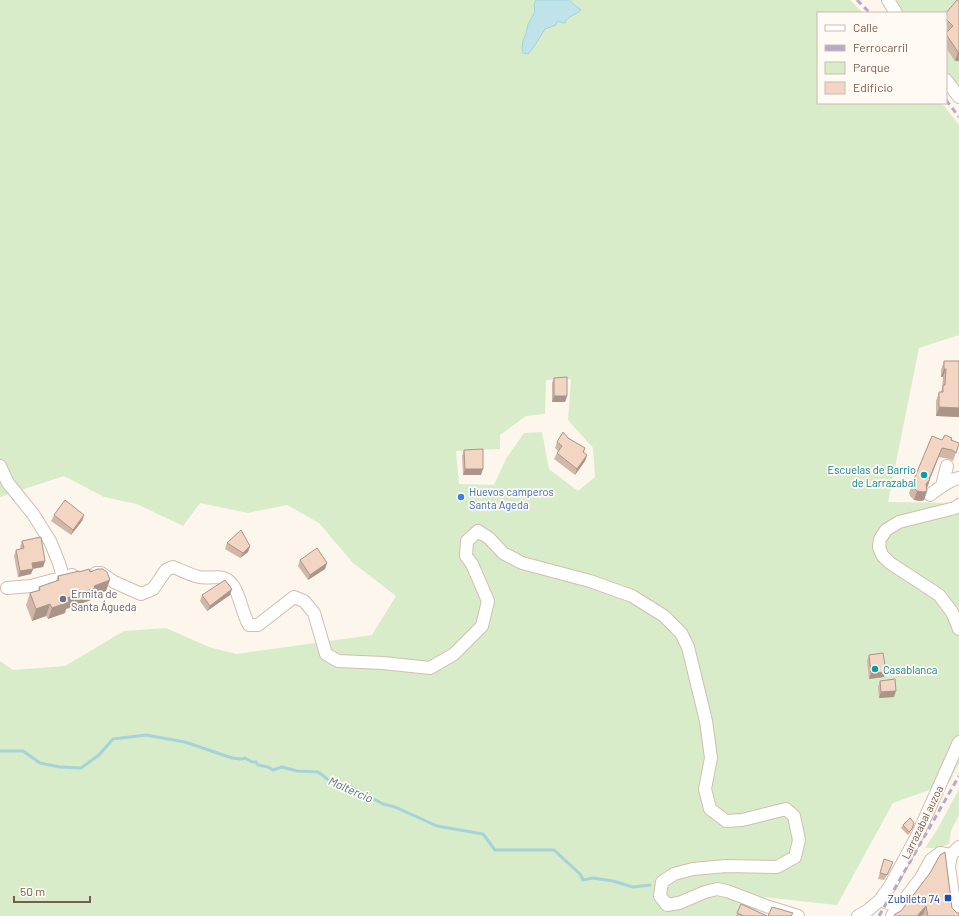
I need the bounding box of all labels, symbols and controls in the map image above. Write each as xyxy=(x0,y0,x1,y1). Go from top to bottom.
legend xyxy=(817,12,947,104)
text: Calle xyxy=(853,20,878,34)
text: Ferrocarril xyxy=(853,40,908,54)
text: Parque xyxy=(853,60,890,74)
text: Edificio xyxy=(853,80,893,94)
place label: Escuelas de Barrio de Larrazabal xyxy=(828,463,916,489)
marker: Escuelas de Barrio de Larrazabal xyxy=(919,470,929,480)
place label: Huevos camperos Santa Ageda xyxy=(469,485,554,511)
marker: Huevos camperos Santa Ageda xyxy=(456,492,466,502)
place label: Ermita de Santa Águeda xyxy=(71,587,137,613)
marker: Ermita de Santa Águeda xyxy=(58,594,68,604)
place label: Casablanca xyxy=(883,663,937,676)
marker: Casablanca xyxy=(870,664,880,674)
water label: Maltercio xyxy=(327,773,375,805)
street label: Larrazabal auzoa xyxy=(899,783,945,861)
scale bar xyxy=(14,878,90,904)
text: 50 m xyxy=(20,884,45,898)
place label: Zubileta 74 xyxy=(888,892,940,905)
marker: Zubileta 74 xyxy=(943,893,953,903)

